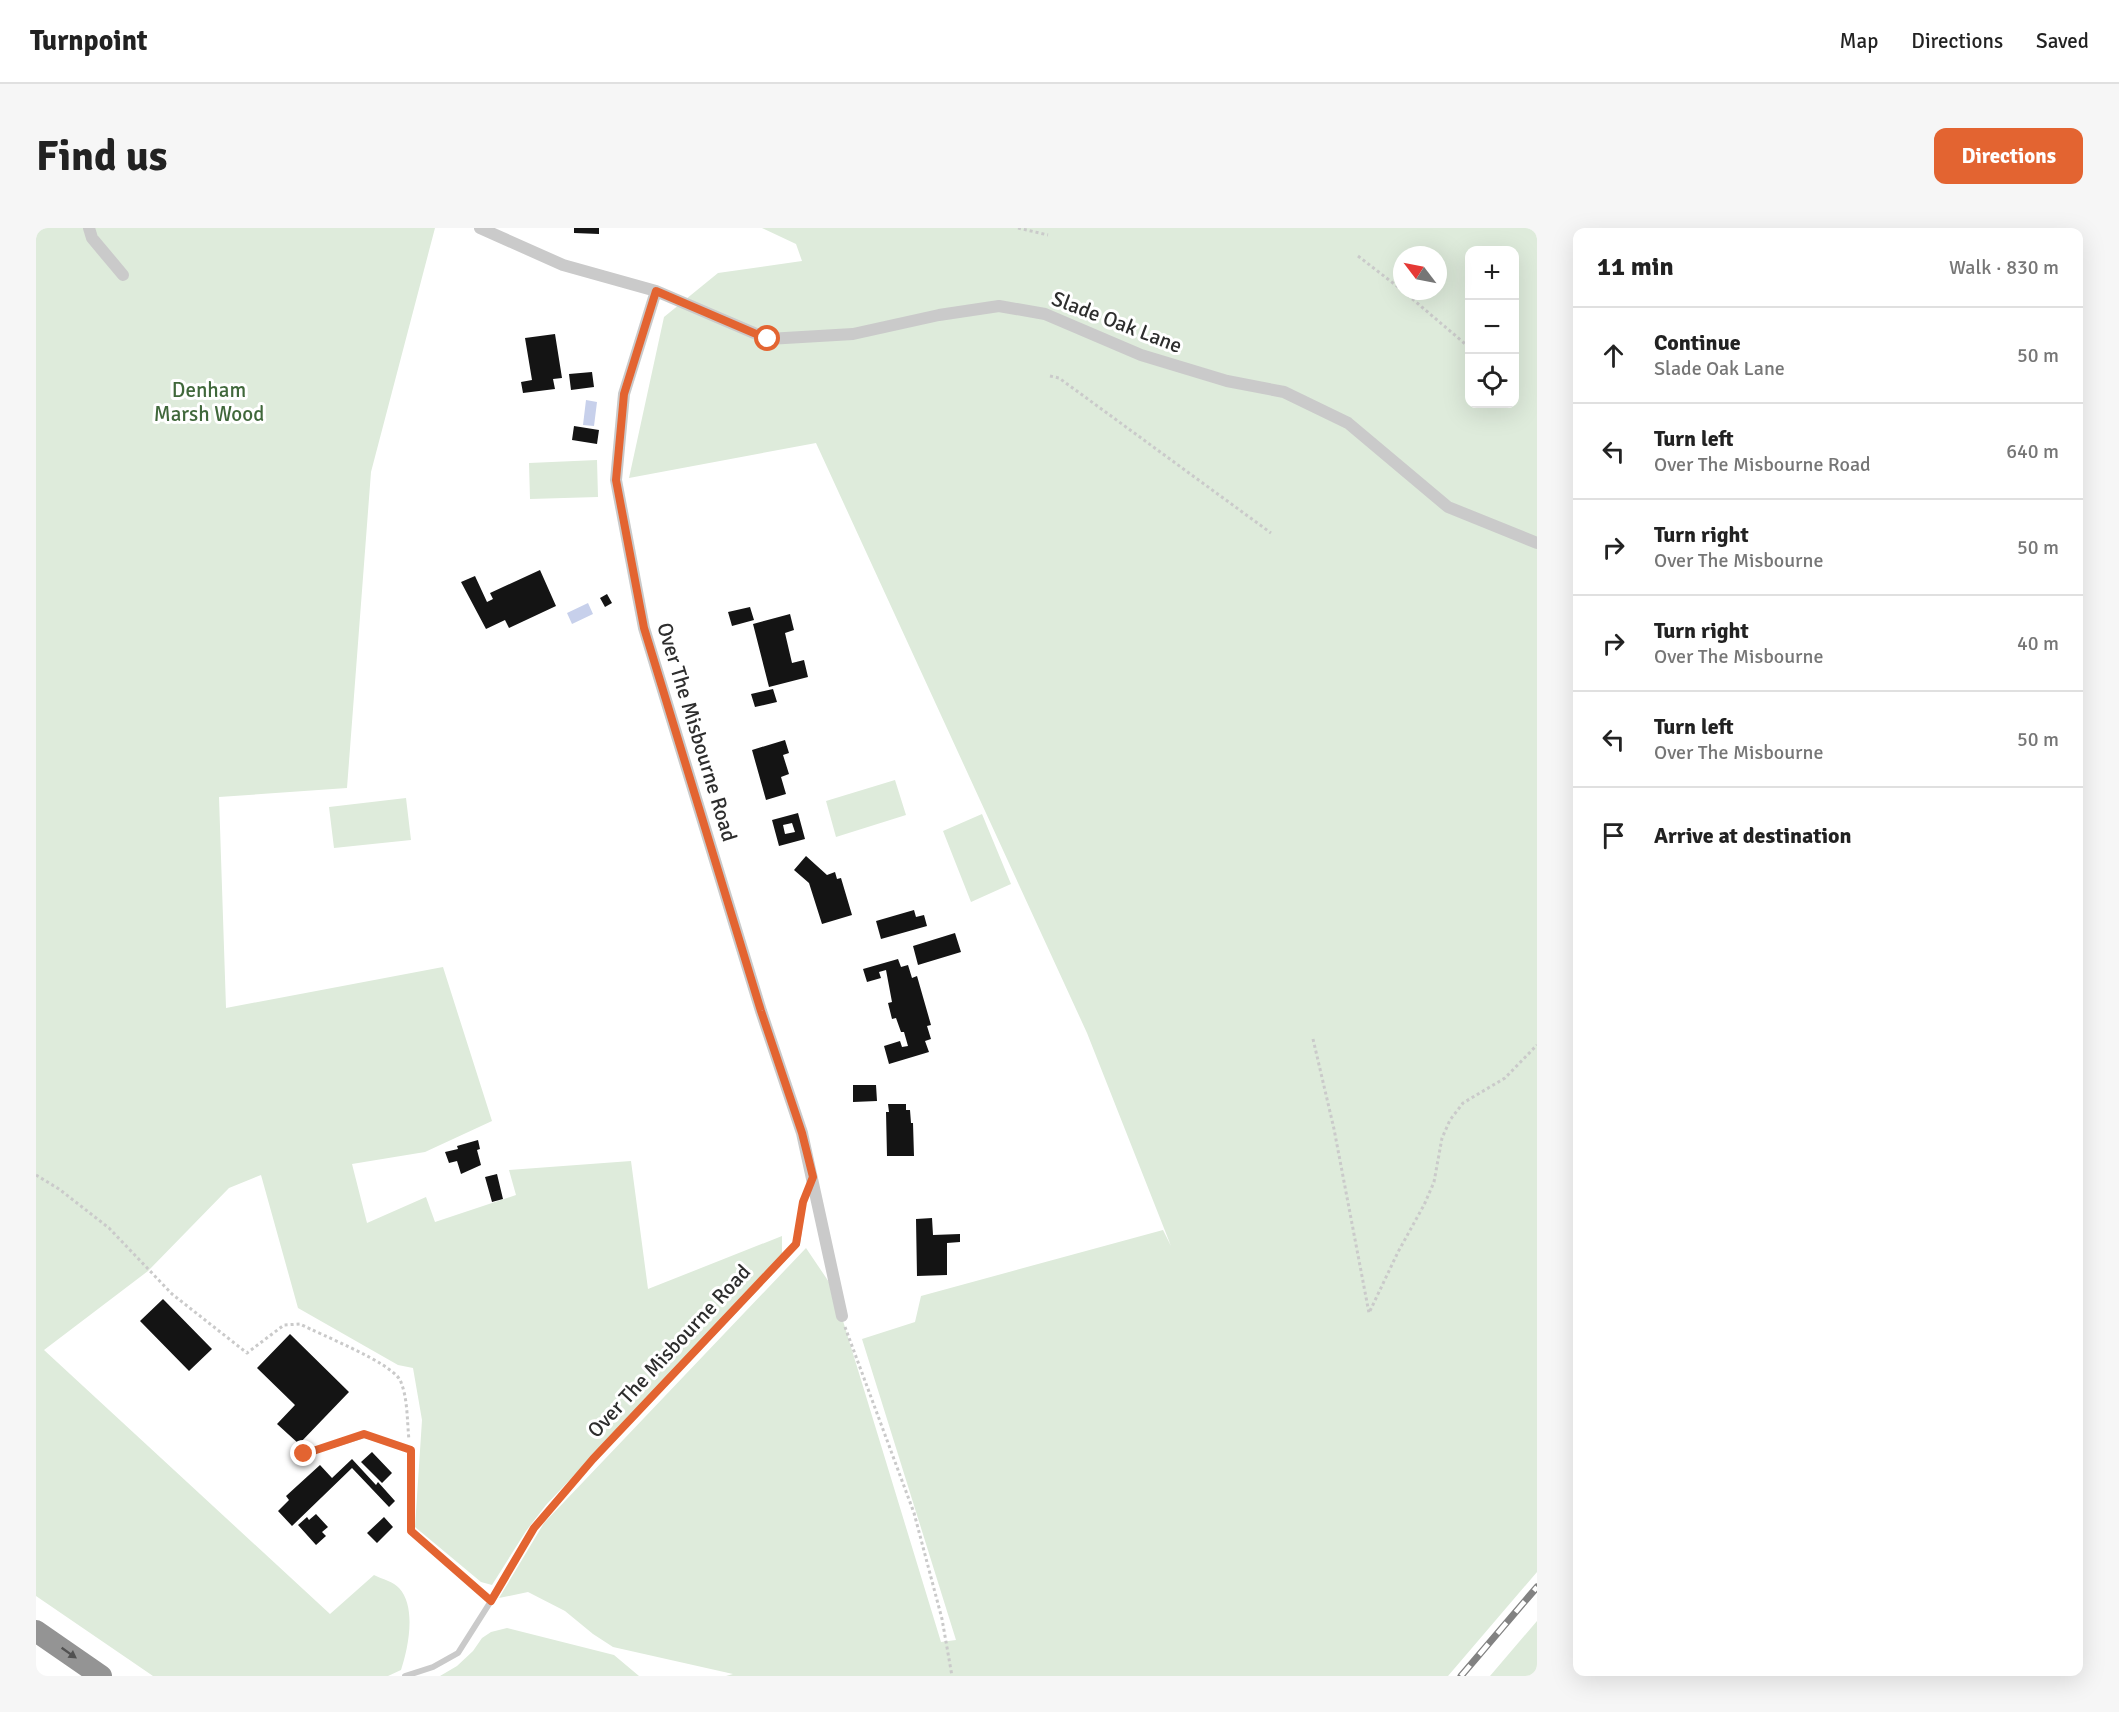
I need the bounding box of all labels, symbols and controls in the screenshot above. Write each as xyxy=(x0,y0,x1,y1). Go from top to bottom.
text: Turnpoint xyxy=(30,24,147,58)
text: Map xyxy=(1840,28,1878,54)
text: Directions xyxy=(1911,28,2003,54)
text: Saved xyxy=(2036,28,2089,54)
button: Directions xyxy=(1934,128,2083,184)
text: Find us xyxy=(36,131,167,182)
north arrow xyxy=(1393,246,1447,300)
map controls xyxy=(1465,246,1519,408)
button: + xyxy=(1465,246,1519,300)
text: 11 min xyxy=(1597,251,1674,283)
text: Walk · 830 m xyxy=(1949,255,2059,280)
street label: Slade Oak Lane xyxy=(1048,285,1186,359)
button: − xyxy=(1465,300,1519,354)
route start xyxy=(754,325,780,351)
text: Continue xyxy=(1654,329,1741,356)
icon: ahead xyxy=(1597,339,1630,372)
text: 50 m xyxy=(2017,343,2059,368)
button: locate xyxy=(1465,354,1519,408)
text: Slade Oak Lane xyxy=(1654,356,1785,381)
park label: Denham Marsh Wood xyxy=(154,377,264,427)
text: Turn left xyxy=(1654,425,1734,452)
icon: left xyxy=(1597,435,1630,468)
text: 640 m xyxy=(2006,439,2059,464)
text: Over The Misbourne Road xyxy=(1654,452,1871,477)
text: Turn right xyxy=(1654,521,1749,548)
icon: right xyxy=(1597,531,1630,564)
text: 50 m xyxy=(2017,535,2059,560)
text: Over The Misbourne xyxy=(1654,548,1823,573)
text: Turn right xyxy=(1654,617,1749,644)
street label: Over The Misbourne Road xyxy=(651,619,743,845)
icon: right xyxy=(1597,627,1630,660)
text: 40 m xyxy=(2017,631,2059,656)
text: Over The Misbourne xyxy=(1654,644,1823,669)
text: Turn left xyxy=(1654,713,1734,740)
icon: left xyxy=(1597,723,1630,756)
text: 50 m xyxy=(2017,727,2059,752)
text: Over The Misbourne xyxy=(1654,740,1823,765)
icon: arrive xyxy=(1597,819,1630,852)
text: Arrive at destination xyxy=(1654,822,1851,849)
street label: Over The Misbourne Road xyxy=(582,1259,756,1443)
route end xyxy=(290,1440,316,1466)
one-way arrow xyxy=(60,1647,76,1659)

